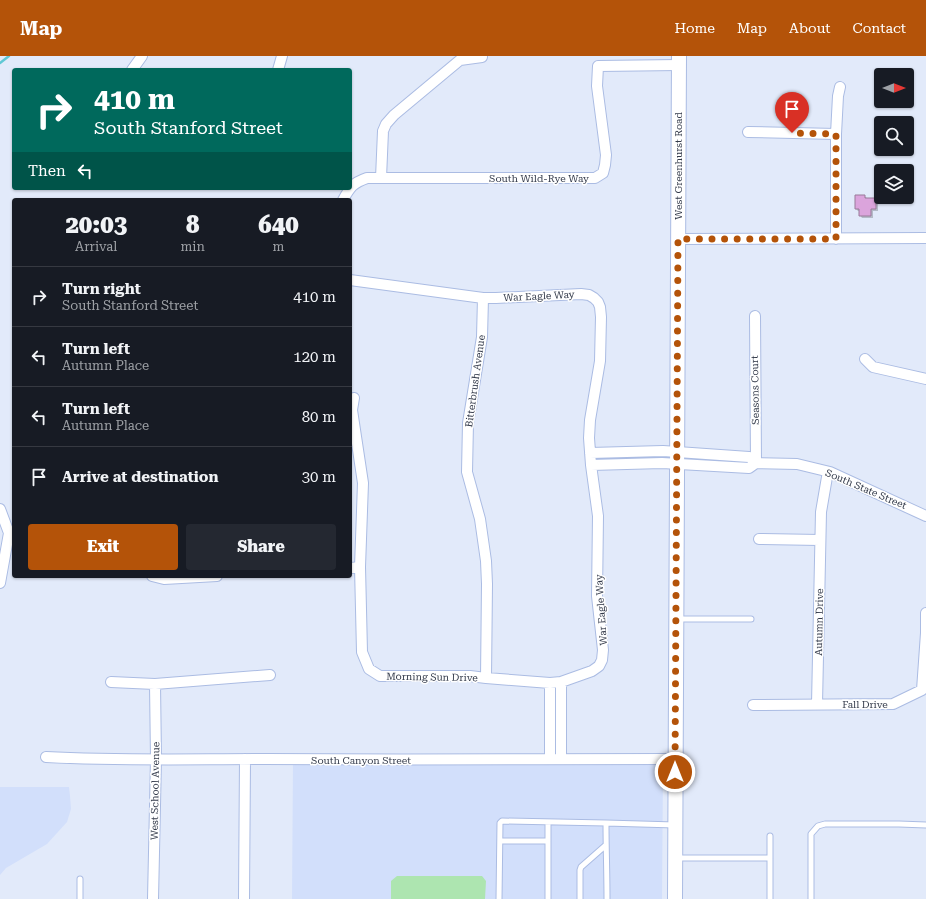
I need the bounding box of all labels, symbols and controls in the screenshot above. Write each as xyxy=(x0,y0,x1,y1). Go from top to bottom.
text: Map xyxy=(20,17,62,40)
text: Home xyxy=(674,20,715,36)
text: Map xyxy=(737,20,767,36)
text: About xyxy=(789,20,831,36)
text: Contact xyxy=(853,20,906,36)
north arrow xyxy=(874,68,914,108)
map controls xyxy=(874,68,914,204)
text: 410 m xyxy=(94,83,175,116)
icon: right xyxy=(28,84,80,136)
pin xyxy=(775,92,809,133)
icon: arrive xyxy=(781,98,803,120)
street label: West Greenhurst Road xyxy=(673,112,684,220)
button: search xyxy=(874,116,914,156)
text: South Stanford Street xyxy=(94,117,283,138)
icon: left xyxy=(74,160,96,182)
text: Then xyxy=(28,162,66,180)
button: layers xyxy=(874,164,914,204)
street label: South Wild-Rye Way xyxy=(489,173,589,184)
text: 20:03 xyxy=(65,211,127,239)
text: 8 xyxy=(186,211,199,239)
text: 640 xyxy=(258,211,299,239)
text: Arrival xyxy=(75,239,117,254)
text: min xyxy=(180,239,205,254)
text: m xyxy=(272,239,284,254)
text: Turn right xyxy=(62,280,141,298)
icon: right xyxy=(28,286,50,308)
text: 410 m xyxy=(293,288,336,306)
street label: War Eagle Way xyxy=(503,289,575,303)
text: South Stanford Street xyxy=(62,298,198,313)
street label: Bitterbrush Avenue xyxy=(463,334,487,428)
text: Turn left xyxy=(62,340,130,358)
icon: left xyxy=(28,346,50,368)
text: 120 m xyxy=(293,348,336,366)
street label: Seasons Court xyxy=(749,355,761,425)
text: Autumn Place xyxy=(62,358,149,373)
text: Turn left xyxy=(62,400,130,418)
icon: left xyxy=(28,406,50,428)
text: 80 m xyxy=(302,408,336,426)
text: Autumn Place xyxy=(62,418,149,433)
icon: arrive xyxy=(28,466,50,488)
street label: South State Street xyxy=(824,467,908,511)
text: Arrive at destination xyxy=(62,468,218,486)
text: 30 m xyxy=(302,468,336,486)
button: Exit xyxy=(28,524,178,570)
button: Share xyxy=(186,524,336,570)
street label: War Eagle Way xyxy=(593,574,609,646)
street label: Autumn Drive xyxy=(813,588,825,656)
street label: Morning Sun Drive xyxy=(386,671,478,683)
street label: Fall Drive xyxy=(842,699,888,710)
street label: West School Avenue xyxy=(149,741,161,840)
position arrow xyxy=(654,751,696,793)
street label: South Canyon Street xyxy=(311,755,411,766)

